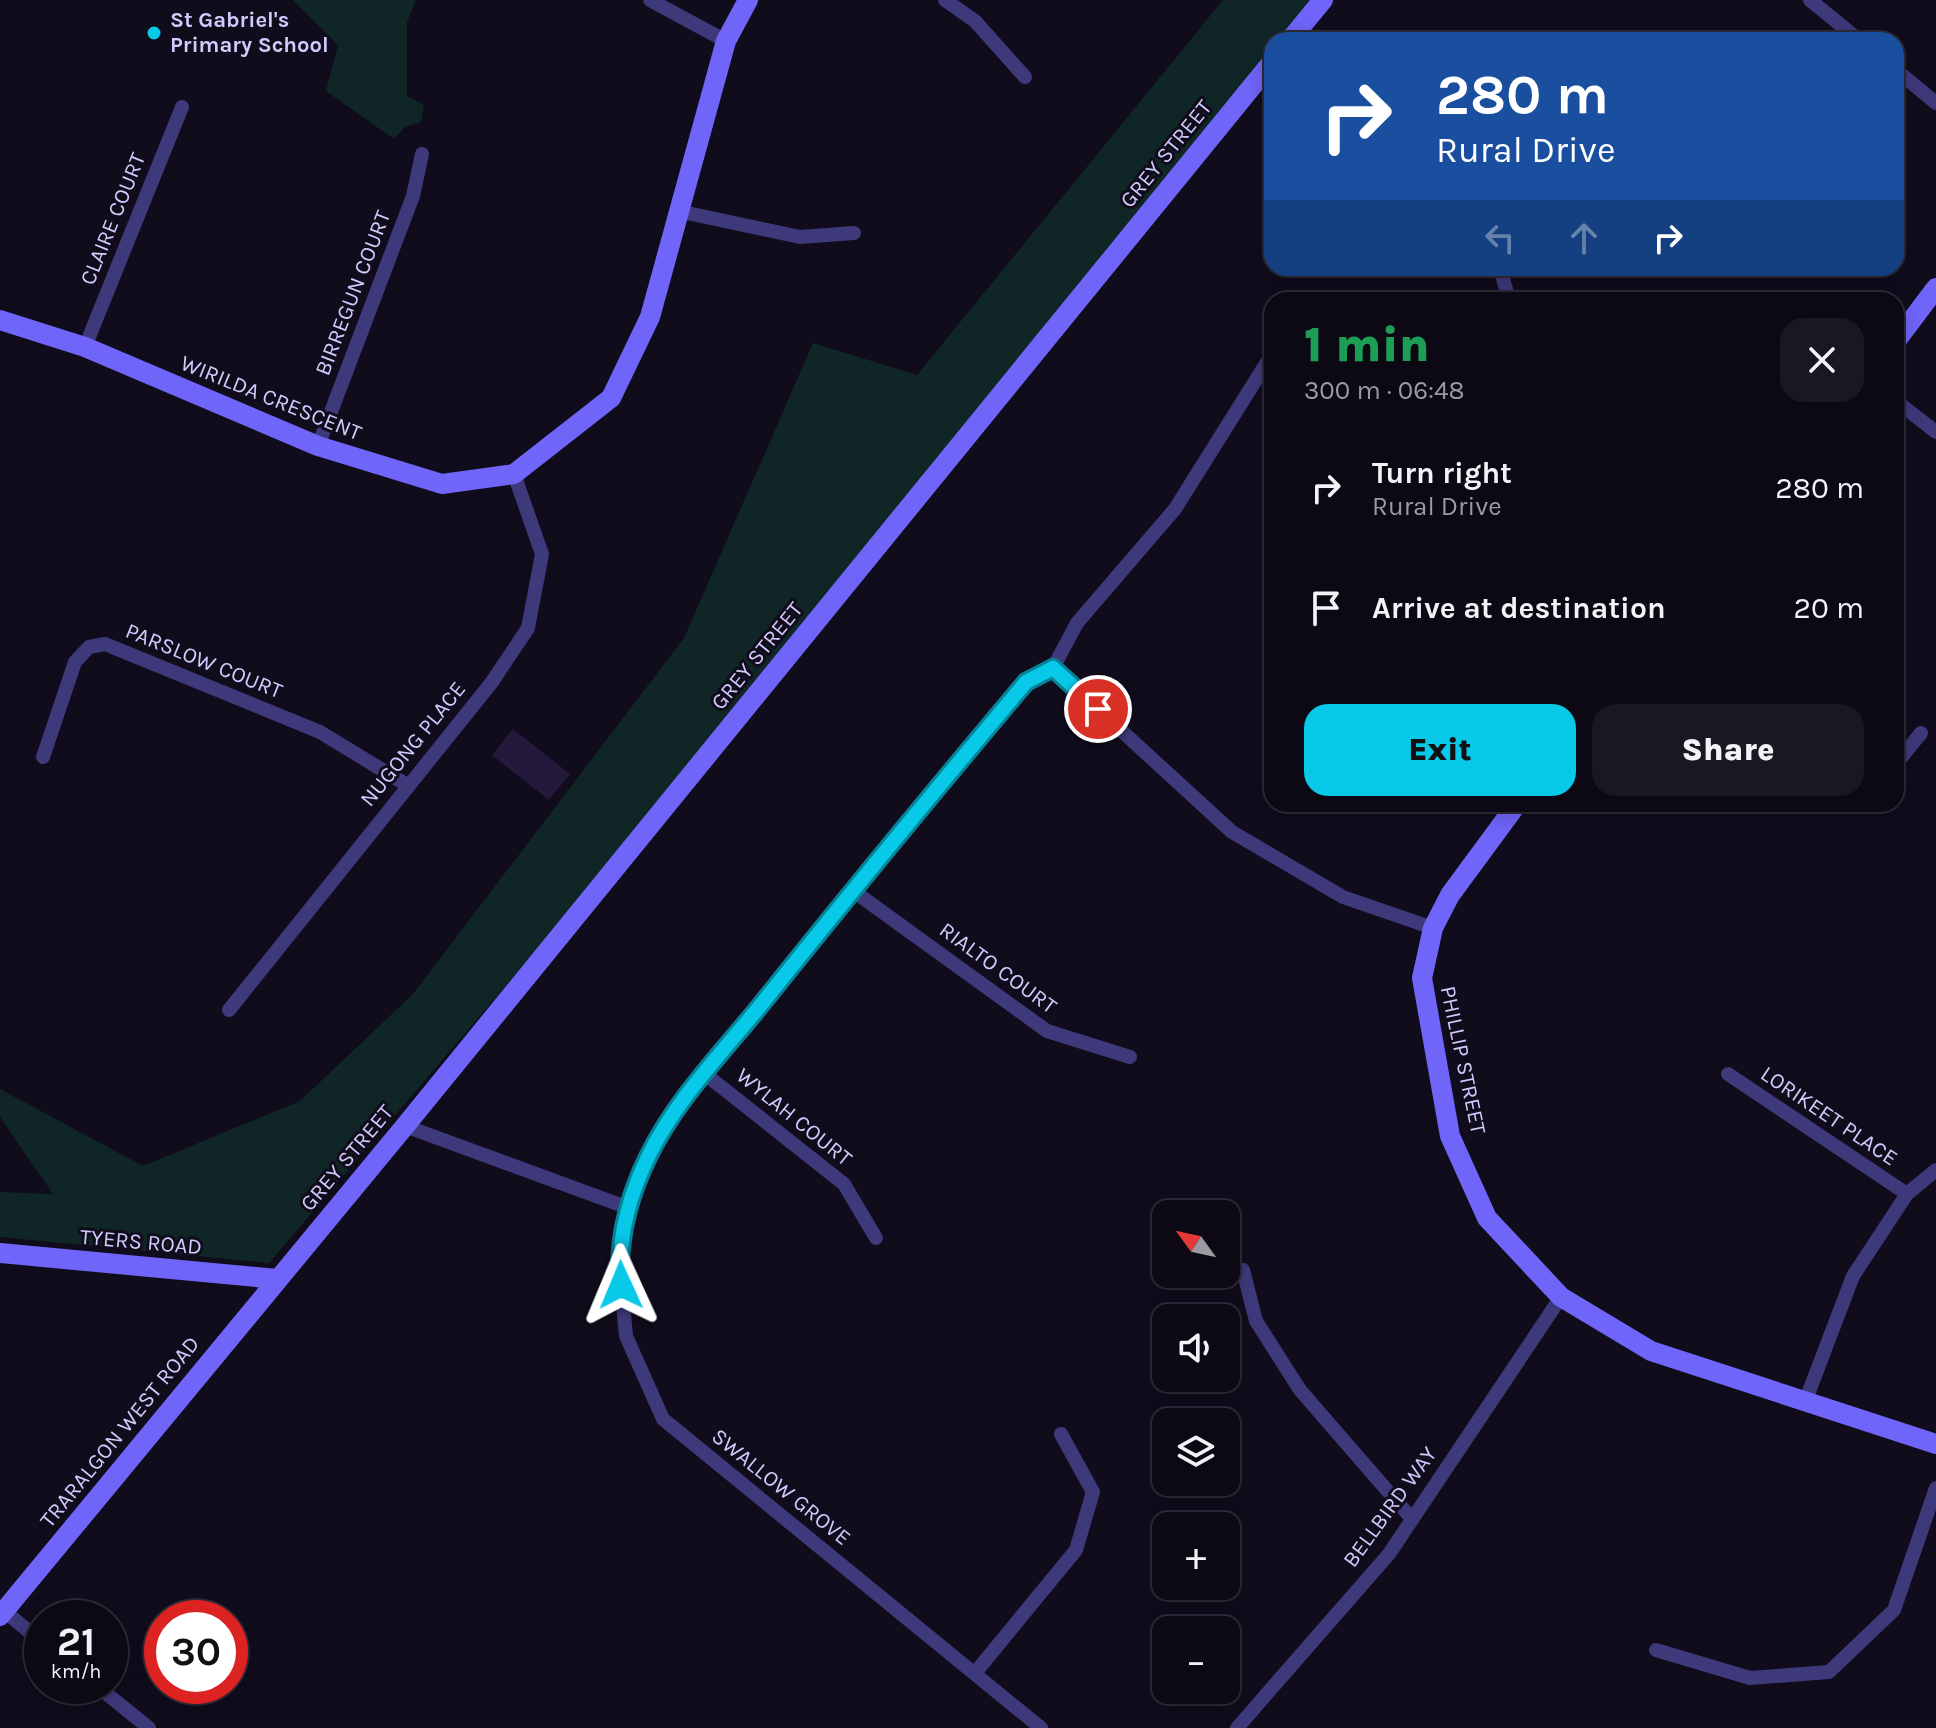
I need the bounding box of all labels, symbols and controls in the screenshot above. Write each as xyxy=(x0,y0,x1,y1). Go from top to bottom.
place label: St Gabriel's Primary School xyxy=(170,7,329,58)
marker: St Gabriel's Primary School xyxy=(145,24,163,42)
text: 280 m xyxy=(1436,62,1609,127)
icon: right xyxy=(1304,64,1408,168)
street label: GREY STREET xyxy=(1115,95,1217,213)
text: Rural Drive xyxy=(1436,129,1615,171)
street label: CLAIRE COURT xyxy=(75,149,151,289)
street label: BIRREGUN COURT xyxy=(310,207,396,379)
icon: left xyxy=(1478,216,1522,260)
icon: ahead xyxy=(1562,216,1606,260)
icon: right xyxy=(1646,216,1690,260)
text: 1 min xyxy=(1304,317,1430,373)
button: close xyxy=(1780,318,1864,402)
street label: WIRILDA CRESCENT xyxy=(177,350,365,446)
text: 300 m · 06:48 xyxy=(1304,375,1465,406)
text: Turn right xyxy=(1372,455,1512,491)
icon: right xyxy=(1304,466,1348,510)
text: 280 m xyxy=(1775,470,1864,506)
text: Rural Drive xyxy=(1372,491,1502,522)
icon: arrive xyxy=(1304,586,1348,630)
text: Arrive at destination xyxy=(1372,590,1666,626)
text: 20 m xyxy=(1794,590,1864,626)
street label: GREY STREET xyxy=(706,597,808,715)
street label: PARSLOW COURT xyxy=(122,618,286,704)
pin xyxy=(1064,675,1132,743)
street label: NUGONG PLACE xyxy=(355,676,471,812)
icon: arrive xyxy=(1076,687,1120,731)
button: Exit xyxy=(1304,704,1576,796)
button: Share xyxy=(1592,704,1864,796)
street label: RIALTO COURT xyxy=(934,917,1062,1019)
street label: PHILLIP STREET xyxy=(1435,984,1491,1136)
street label: LORIKEET PLACE xyxy=(1756,1061,1902,1171)
street label: WYLAH COURT xyxy=(731,1062,857,1172)
street label: GREY STREET xyxy=(295,1100,399,1216)
north arrow xyxy=(1152,1200,1240,1288)
map controls xyxy=(1152,1200,1240,1704)
street label: TYERS ROAD xyxy=(79,1224,203,1260)
position arrow xyxy=(579,1243,663,1327)
button: sound xyxy=(1152,1304,1240,1392)
street label: TRARALGON WEST ROAD xyxy=(35,1331,205,1533)
button: layers xyxy=(1152,1408,1240,1496)
street label: SWALLOW GROVE xyxy=(706,1423,856,1551)
street label: BELLBIRD WAY xyxy=(1338,1442,1442,1572)
button: + xyxy=(1152,1512,1240,1600)
speed limit sign: 30 xyxy=(144,1600,248,1704)
button: − xyxy=(1152,1616,1240,1704)
text: 21 xyxy=(57,1618,95,1665)
text: km/h xyxy=(51,1660,101,1683)

